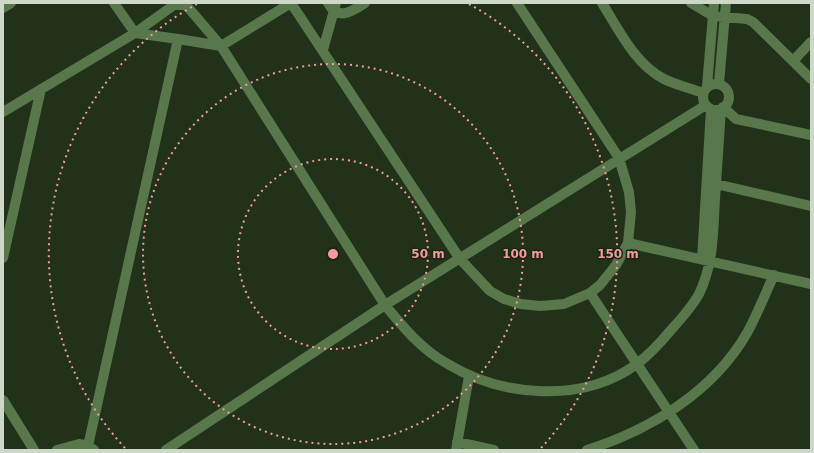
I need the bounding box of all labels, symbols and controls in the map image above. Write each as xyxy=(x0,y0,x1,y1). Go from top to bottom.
centre of rings xyxy=(326,247,340,261)
text: 50 m xyxy=(411,247,445,261)
text: 100 m xyxy=(502,247,544,261)
text: 150 m xyxy=(597,247,639,261)

